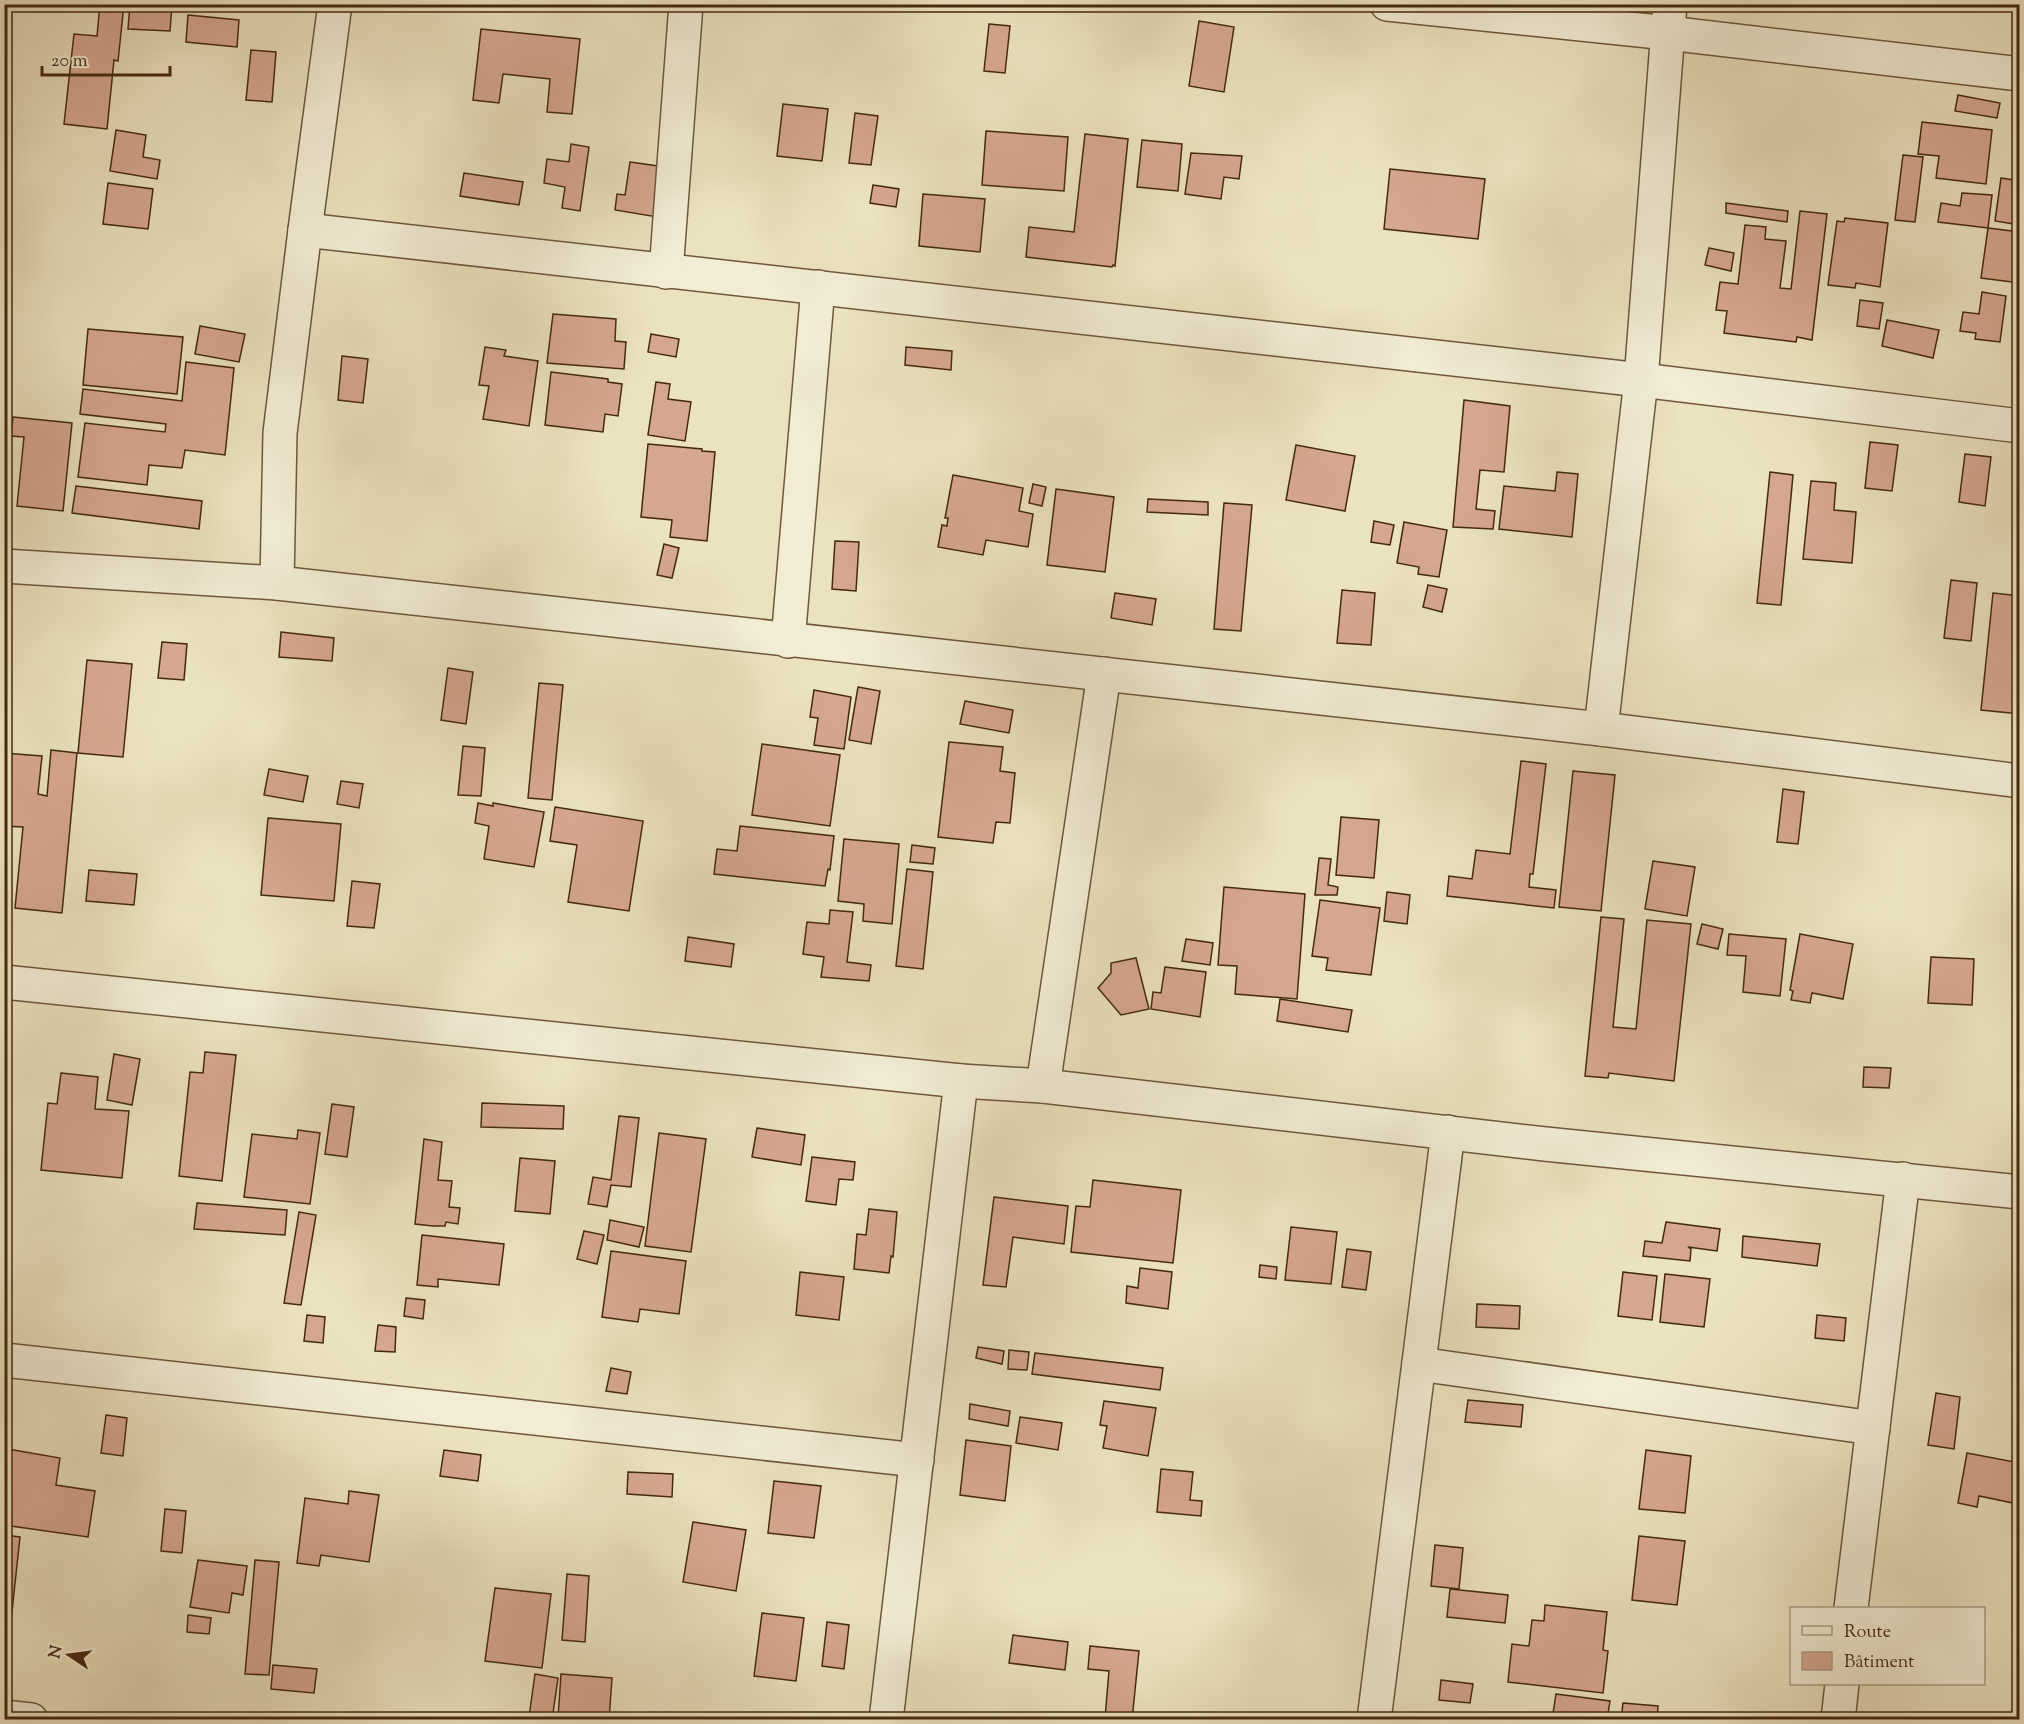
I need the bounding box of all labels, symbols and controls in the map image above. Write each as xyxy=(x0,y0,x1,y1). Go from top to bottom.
scale bar xyxy=(42,39,170,77)
text: 20 m xyxy=(51,49,88,75)
legend xyxy=(1790,1607,1985,1685)
text: Route xyxy=(1844,1620,1891,1646)
north arrow xyxy=(39,1625,99,1685)
text: N xyxy=(44,1643,70,1661)
text: Bâtiment xyxy=(1844,1650,1914,1676)

